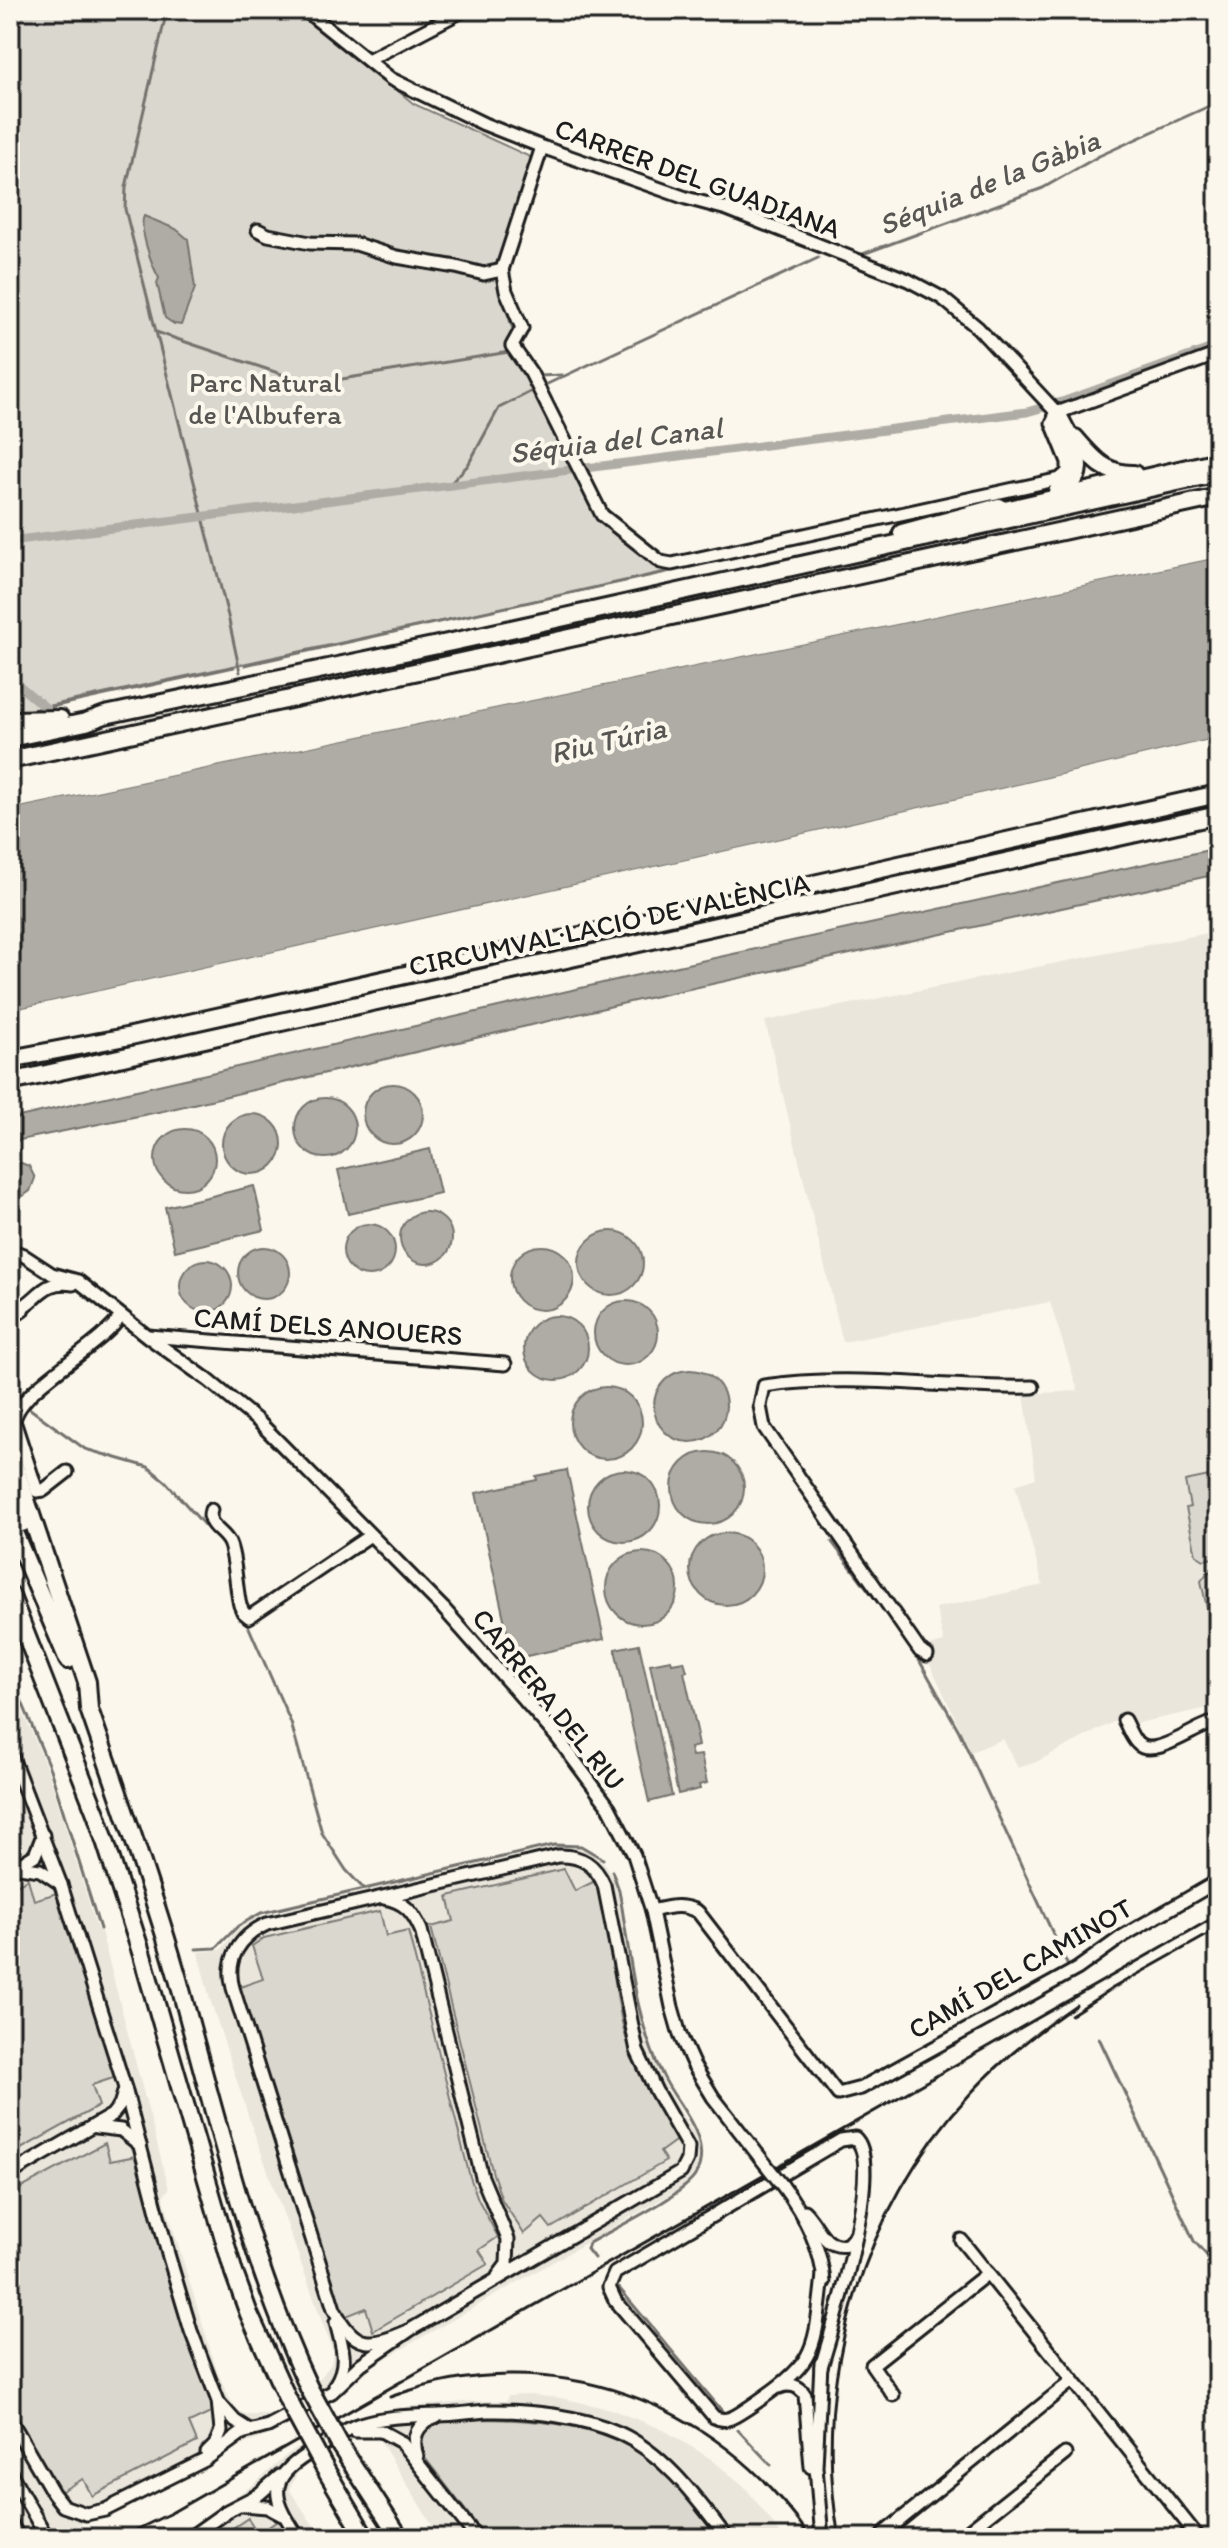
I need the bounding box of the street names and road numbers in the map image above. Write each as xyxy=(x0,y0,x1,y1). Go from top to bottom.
street label: CARRER DEL GUADIANA xyxy=(550,110,846,246)
street label: CIRCUMVAL·LACIÓ DE VALÈNCIA xyxy=(405,865,813,983)
street label: CAMÍ DELS ANOUERS xyxy=(192,1300,464,1352)
street label: CARRERA DEL RIU xyxy=(465,1601,633,1797)
street label: CAMÍ DEL CAMINOT xyxy=(902,1890,1138,2046)

